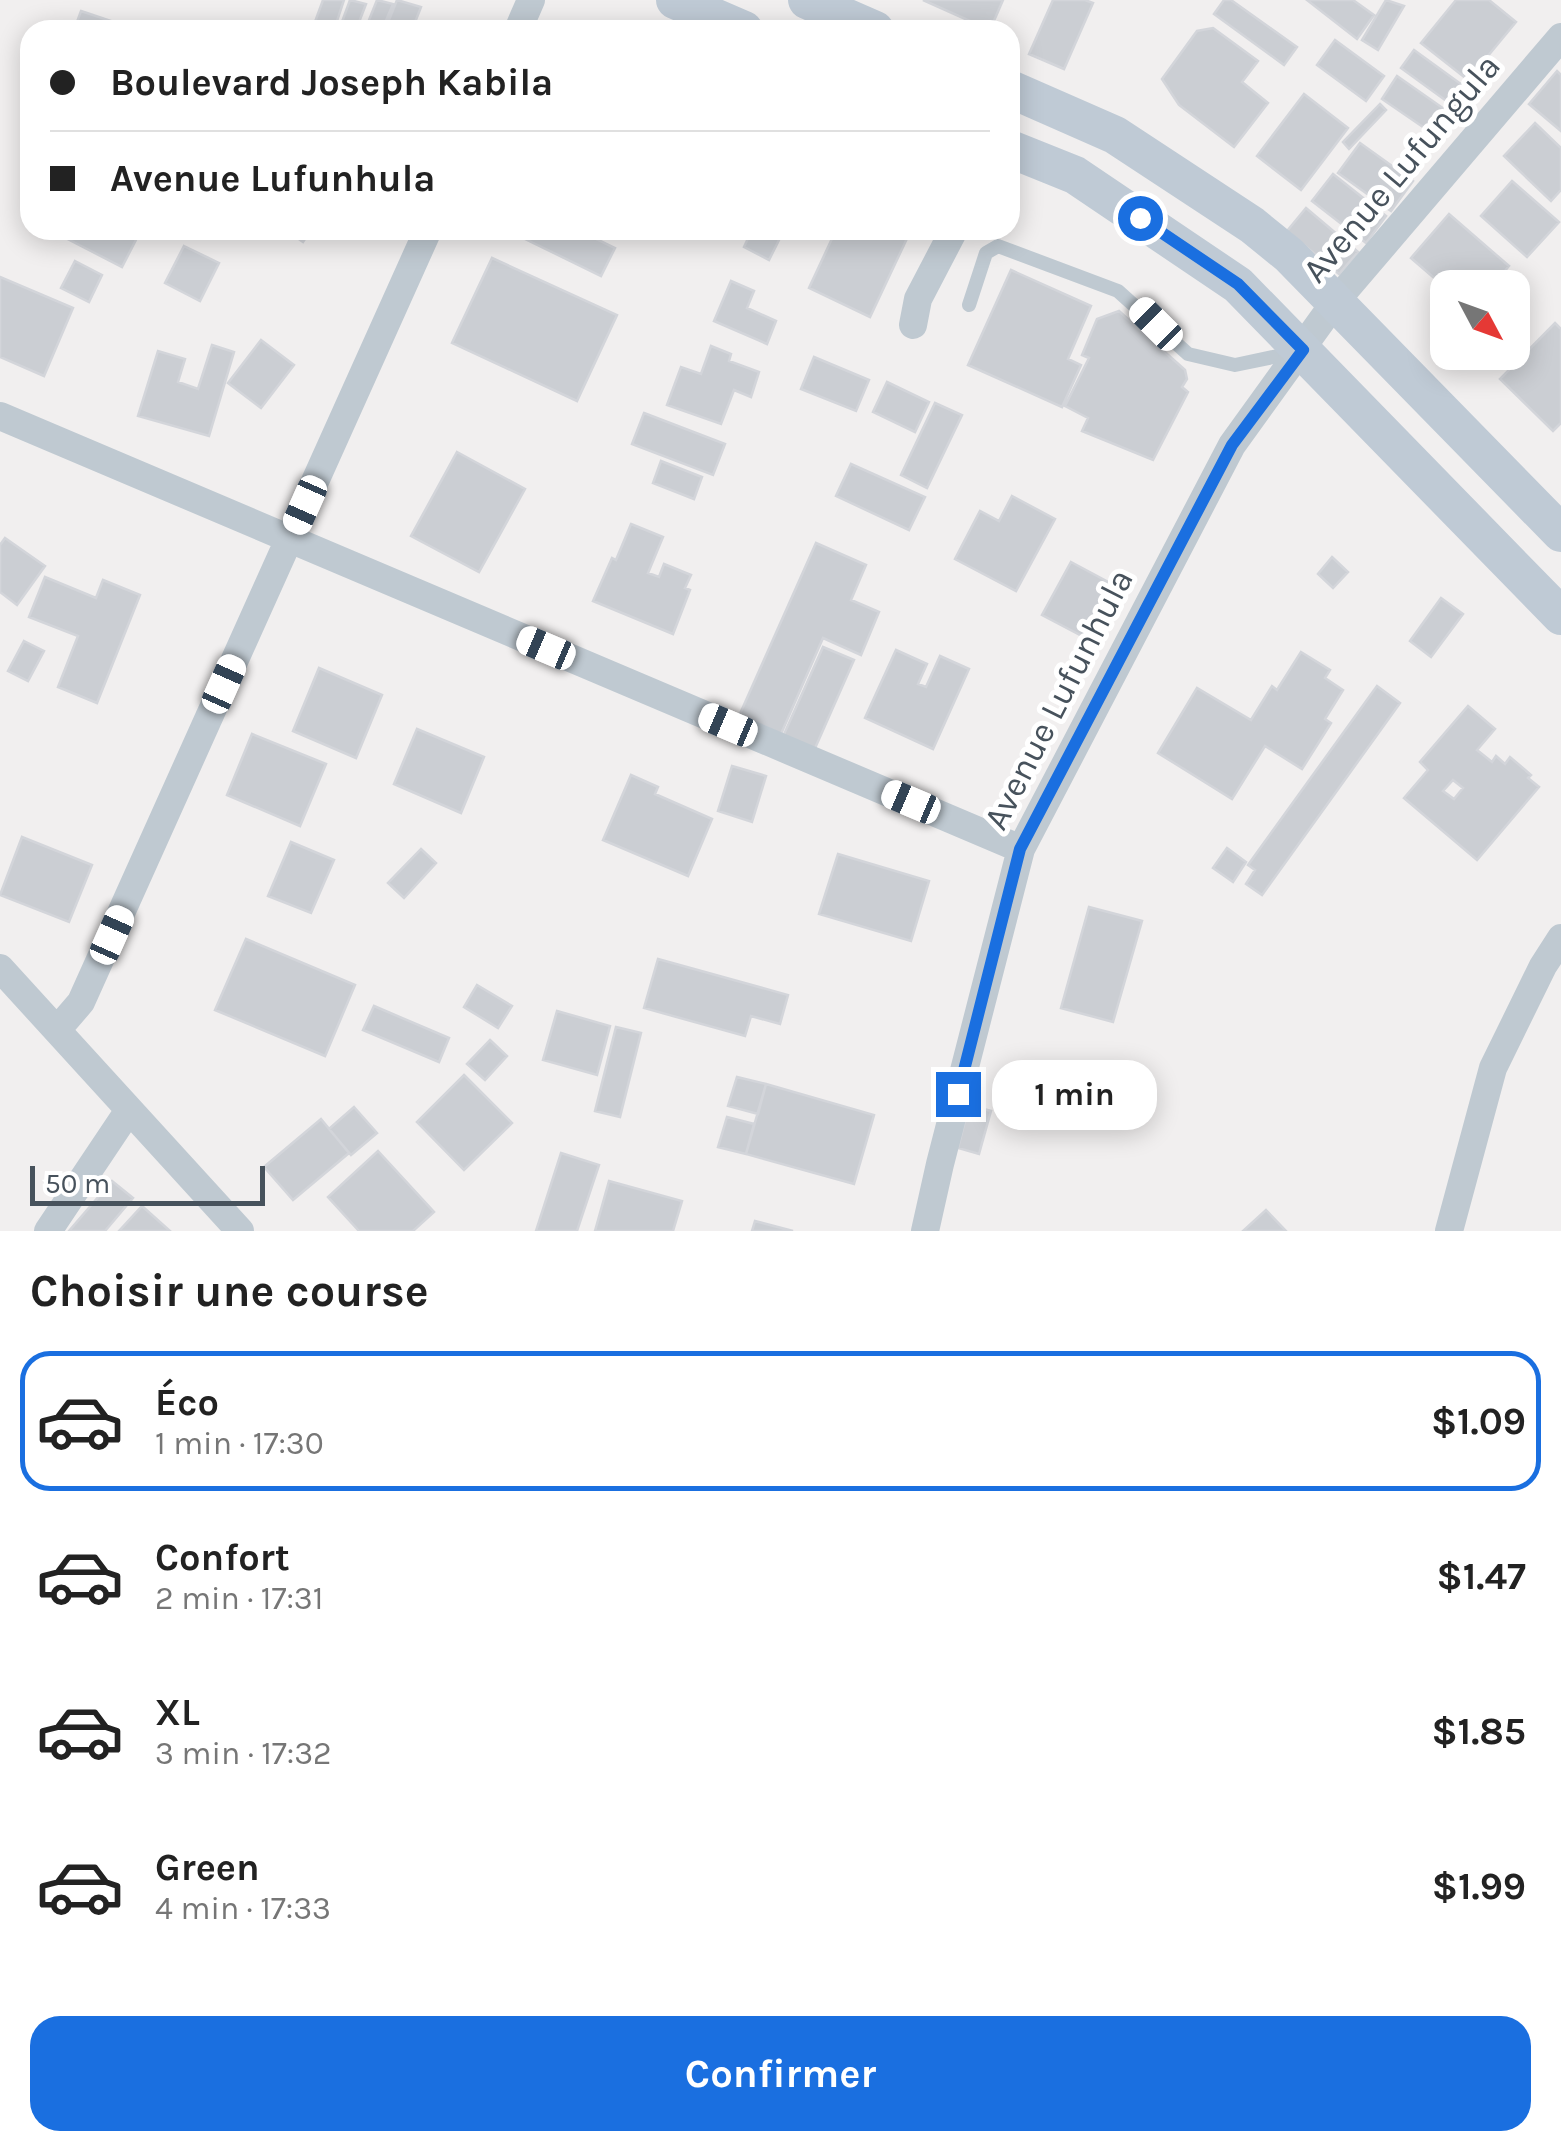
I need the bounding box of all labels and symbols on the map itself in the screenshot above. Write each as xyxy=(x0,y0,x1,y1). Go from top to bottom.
street label: Avenue Lufungula xyxy=(1294,46,1509,291)
route start xyxy=(1118,196,1163,241)
north arrow xyxy=(1430,270,1530,370)
car xyxy=(1124,292,1188,356)
car xyxy=(279,471,331,539)
street label: Avenue Lufunhula xyxy=(975,562,1142,836)
car xyxy=(513,622,579,674)
car xyxy=(198,650,250,718)
car xyxy=(695,699,761,751)
car xyxy=(878,776,944,828)
car xyxy=(86,901,138,969)
callout: 1 min xyxy=(993,1059,1158,1129)
route end xyxy=(936,1072,981,1117)
scale bar xyxy=(30,1161,265,1206)

